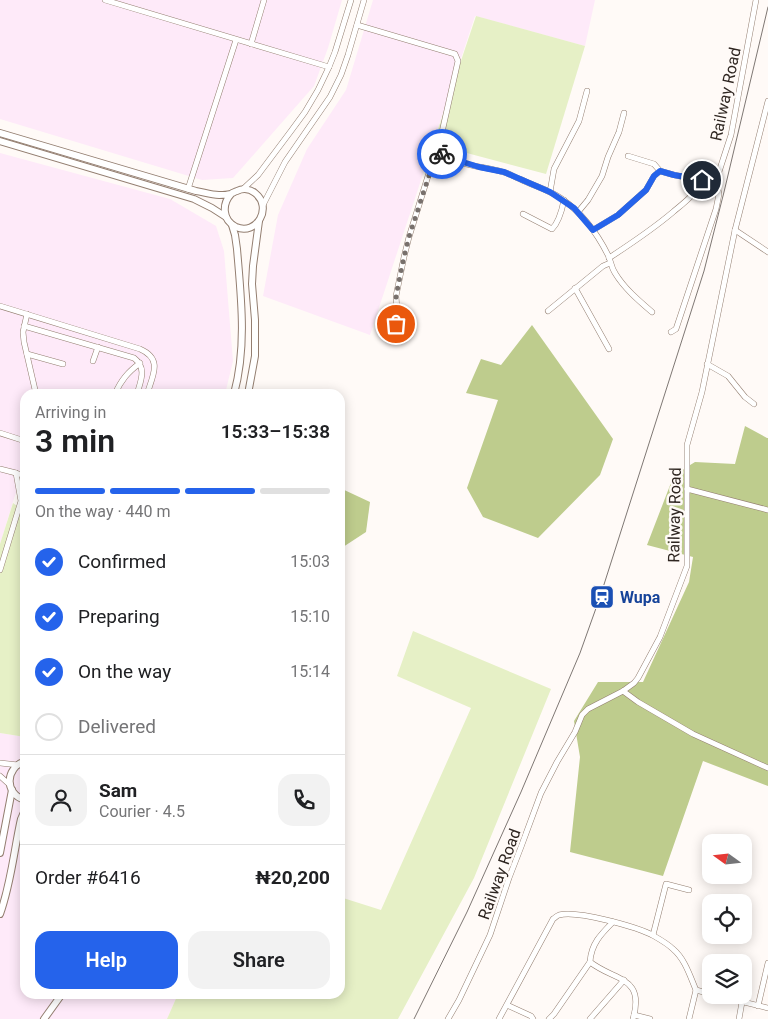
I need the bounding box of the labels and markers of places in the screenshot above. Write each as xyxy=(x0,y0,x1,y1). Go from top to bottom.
pin xyxy=(681,159,723,201)
pin xyxy=(375,303,417,345)
station icon: Wupa xyxy=(589,584,615,610)
place label: Wupa xyxy=(620,588,661,607)

